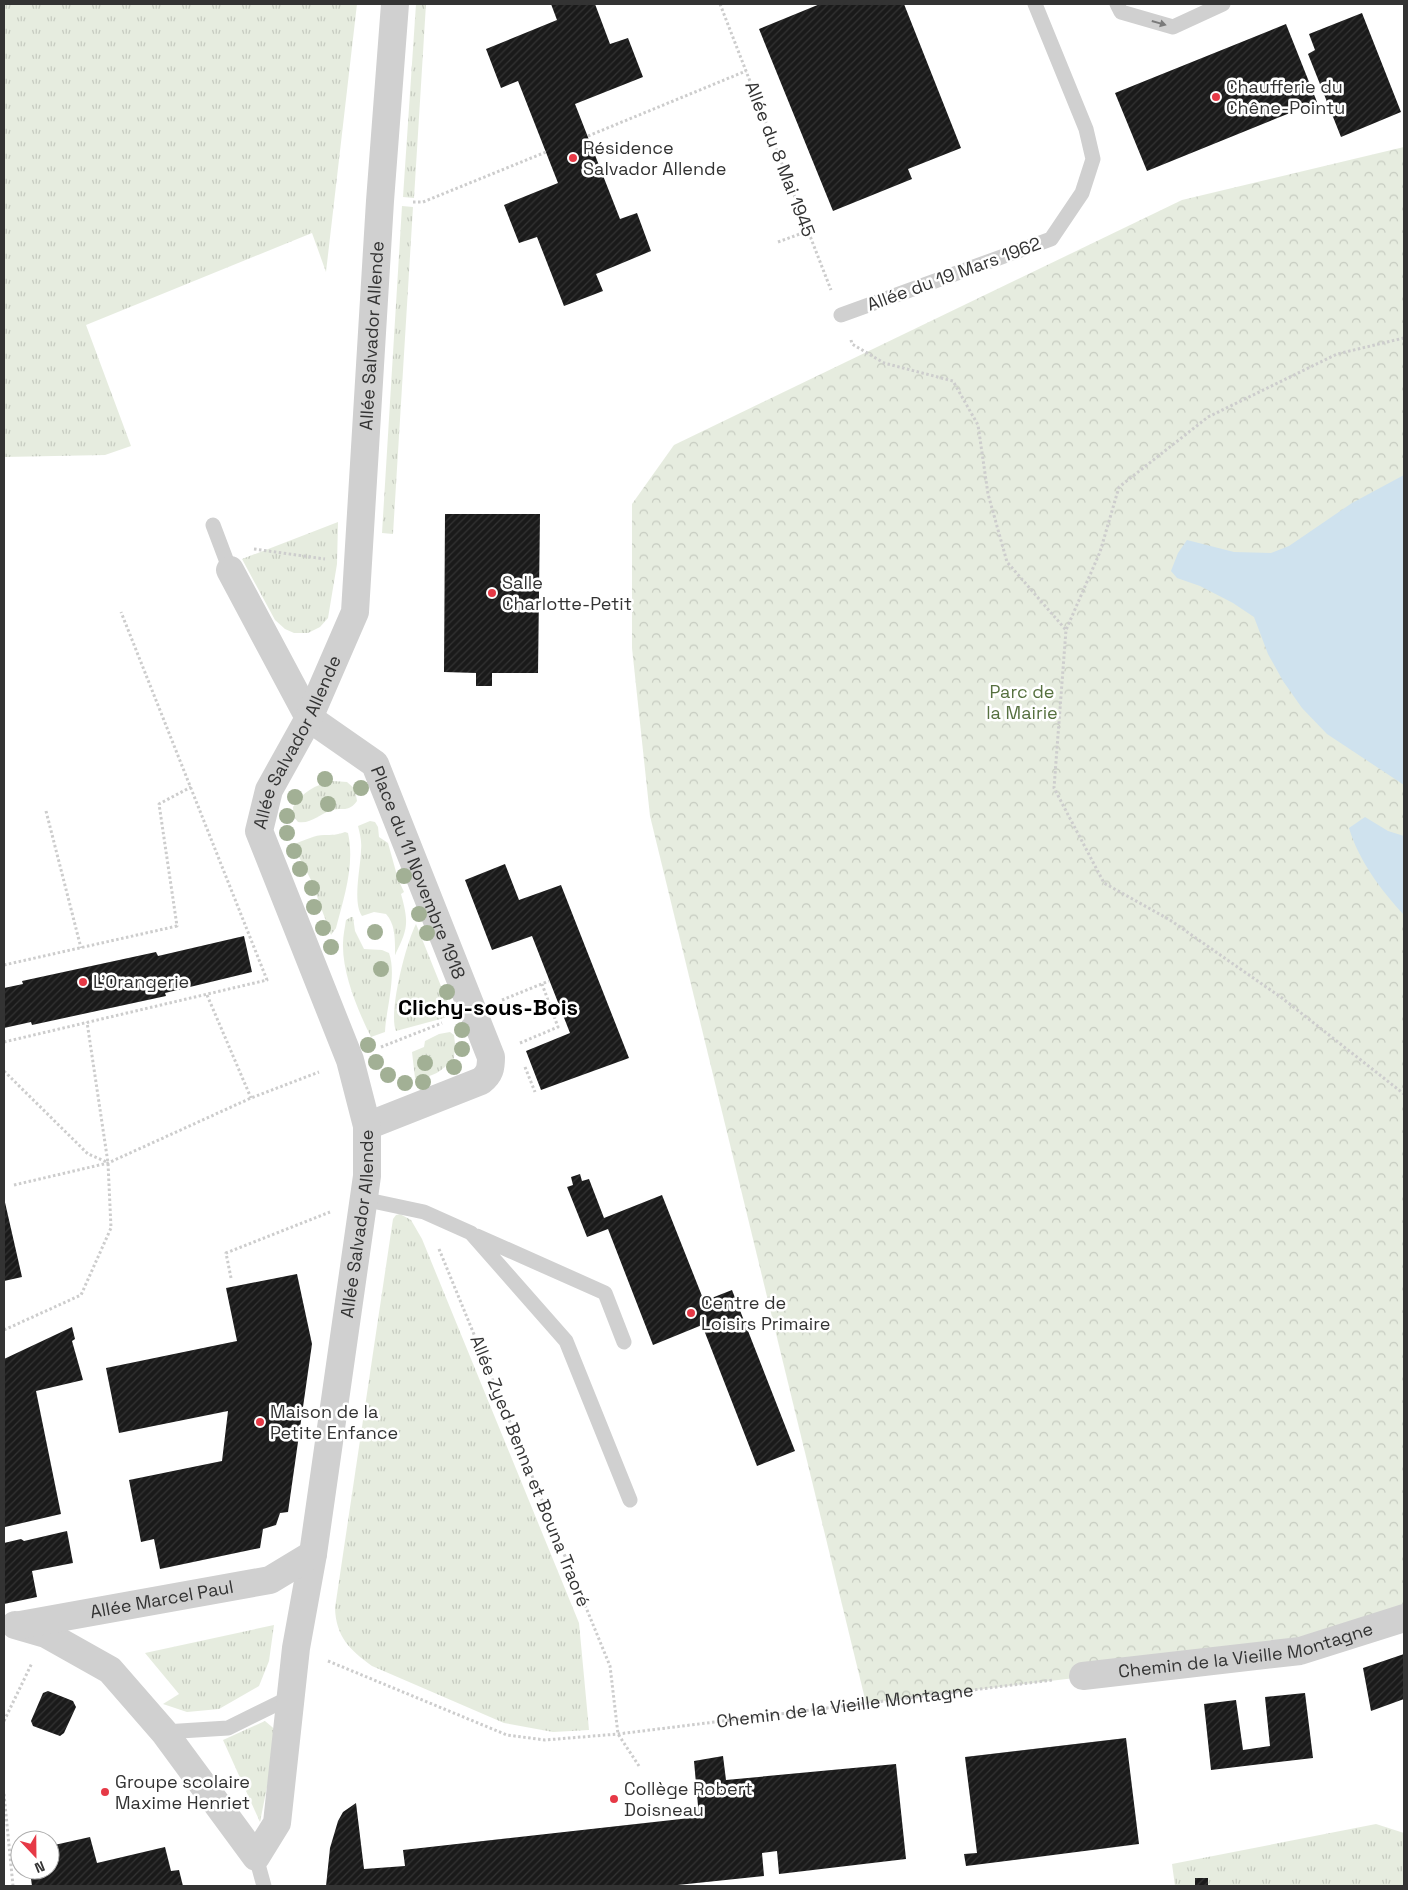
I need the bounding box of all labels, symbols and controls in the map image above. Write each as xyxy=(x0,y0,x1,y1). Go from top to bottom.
one-way arrow xyxy=(1152,20,1167,28)
place label: Chaufferie du Chêne-Pointu xyxy=(1226,75,1345,119)
street label: Allée du 8 Mai 1945 xyxy=(740,78,821,240)
marker: Chaufferie du Chêne-Pointu xyxy=(1210,91,1222,103)
place label: Résidence Salvador Allende xyxy=(583,136,726,180)
marker: Résidence Salvador Allende xyxy=(567,152,579,164)
street label: Allée du 19 Mars 1962 xyxy=(864,231,1044,316)
street label: Allée Salvador Allende xyxy=(354,240,389,431)
place label: Salle Charlotte-Petit xyxy=(502,571,632,615)
marker: Salle Charlotte-Petit xyxy=(486,587,498,599)
street label: Allée Salvador Allende xyxy=(248,652,346,832)
park label: Parc de la Mairie xyxy=(986,680,1058,724)
street label: Place du 11 Novembre 1918 xyxy=(366,763,471,982)
place label: L'Orangerie xyxy=(93,970,189,993)
marker: L'Orangerie xyxy=(77,976,89,988)
district label: Clichy-sous-Bois xyxy=(398,993,578,1021)
street label: Allée Salvador Allende xyxy=(335,1130,378,1319)
place label: Centre de Loisirs Primaire xyxy=(701,1291,830,1335)
marker: Centre de Loisirs Primaire xyxy=(685,1307,697,1319)
street label: Allée Zyed Benna et Bouna Traoré xyxy=(465,1332,596,1610)
place label: Maison de la Petite Enfance xyxy=(270,1400,398,1444)
marker: Maison de la Petite Enfance xyxy=(254,1416,266,1428)
street label: Allée Marcel Paul xyxy=(88,1575,235,1623)
street label: Chemin de la Vieille Montagne xyxy=(1117,1617,1376,1683)
street label: Chemin de la Vieille Montagne xyxy=(715,1678,975,1733)
place label: Groupe scolaire Maxime Henriet xyxy=(115,1770,250,1814)
place label: Collège Robert Doisneau xyxy=(624,1777,753,1821)
marker: Groupe scolaire Maxime Henriet xyxy=(99,1786,111,1798)
marker: Collège Robert Doisneau xyxy=(608,1793,620,1805)
north arrow xyxy=(10,1830,60,1880)
text: N xyxy=(32,1857,48,1877)

